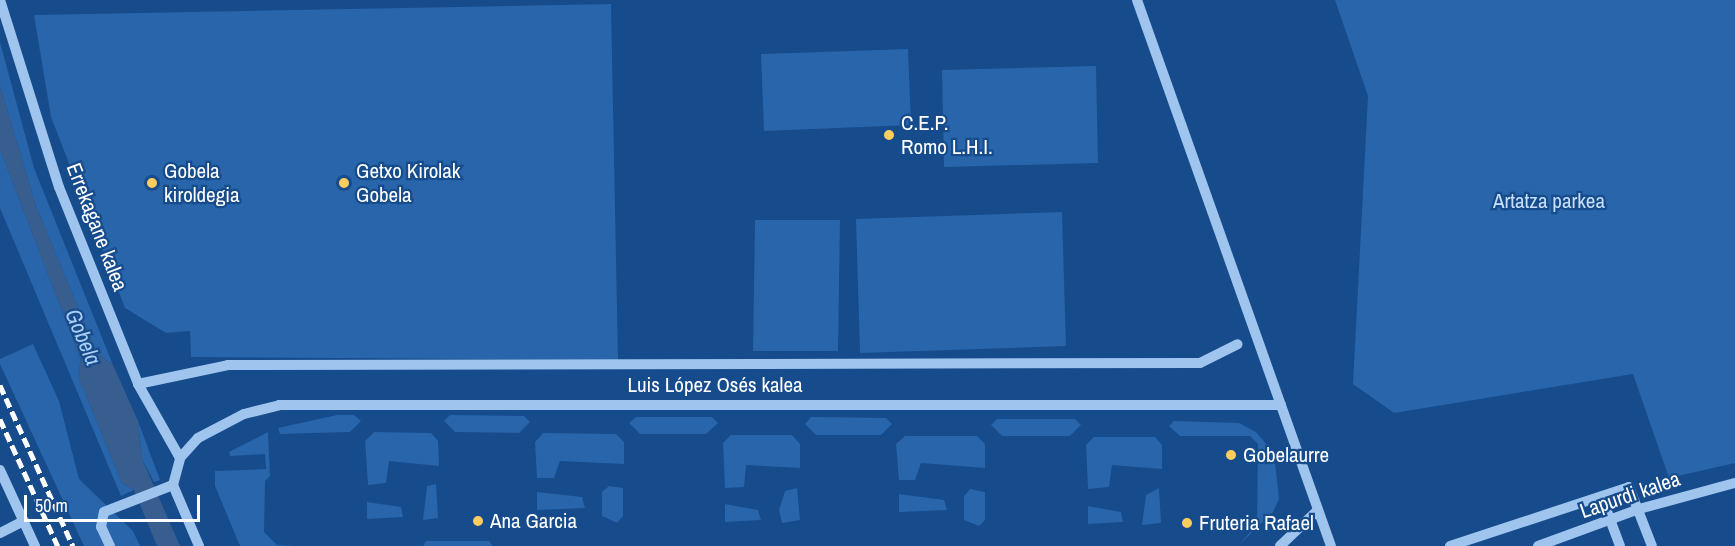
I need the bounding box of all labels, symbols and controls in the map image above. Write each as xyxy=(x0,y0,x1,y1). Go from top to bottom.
place label: C.E.P. Romo L.H.I. xyxy=(901,110,993,160)
marker: C.E.P. Romo L.H.I. xyxy=(882,128,896,142)
place label: Gobela kiroldegia xyxy=(164,158,240,208)
place label: Getxo Kirolak Gobela xyxy=(356,158,460,208)
street label: Errekagane kalea xyxy=(61,159,133,295)
marker: Gobela kiroldegia xyxy=(145,176,159,190)
marker: Getxo Kirolak Gobela xyxy=(337,176,351,190)
park label: Artatza parkea xyxy=(1493,188,1605,214)
water label: Gobela xyxy=(59,305,107,369)
street label: Luis López Osés kalea xyxy=(627,372,803,398)
place label: Gobelaurre xyxy=(1243,442,1329,468)
marker: Gobelaurre xyxy=(1224,448,1238,462)
street label: Lapurdi kalea xyxy=(1577,466,1683,524)
scale bar xyxy=(27,483,202,521)
text: 50 m xyxy=(35,493,68,518)
place label: Ana Garcia xyxy=(490,508,577,534)
place label: Fruteria Rafael xyxy=(1199,510,1314,536)
marker: Ana Garcia xyxy=(471,514,485,528)
marker: Fruteria Rafael xyxy=(1180,516,1194,530)

